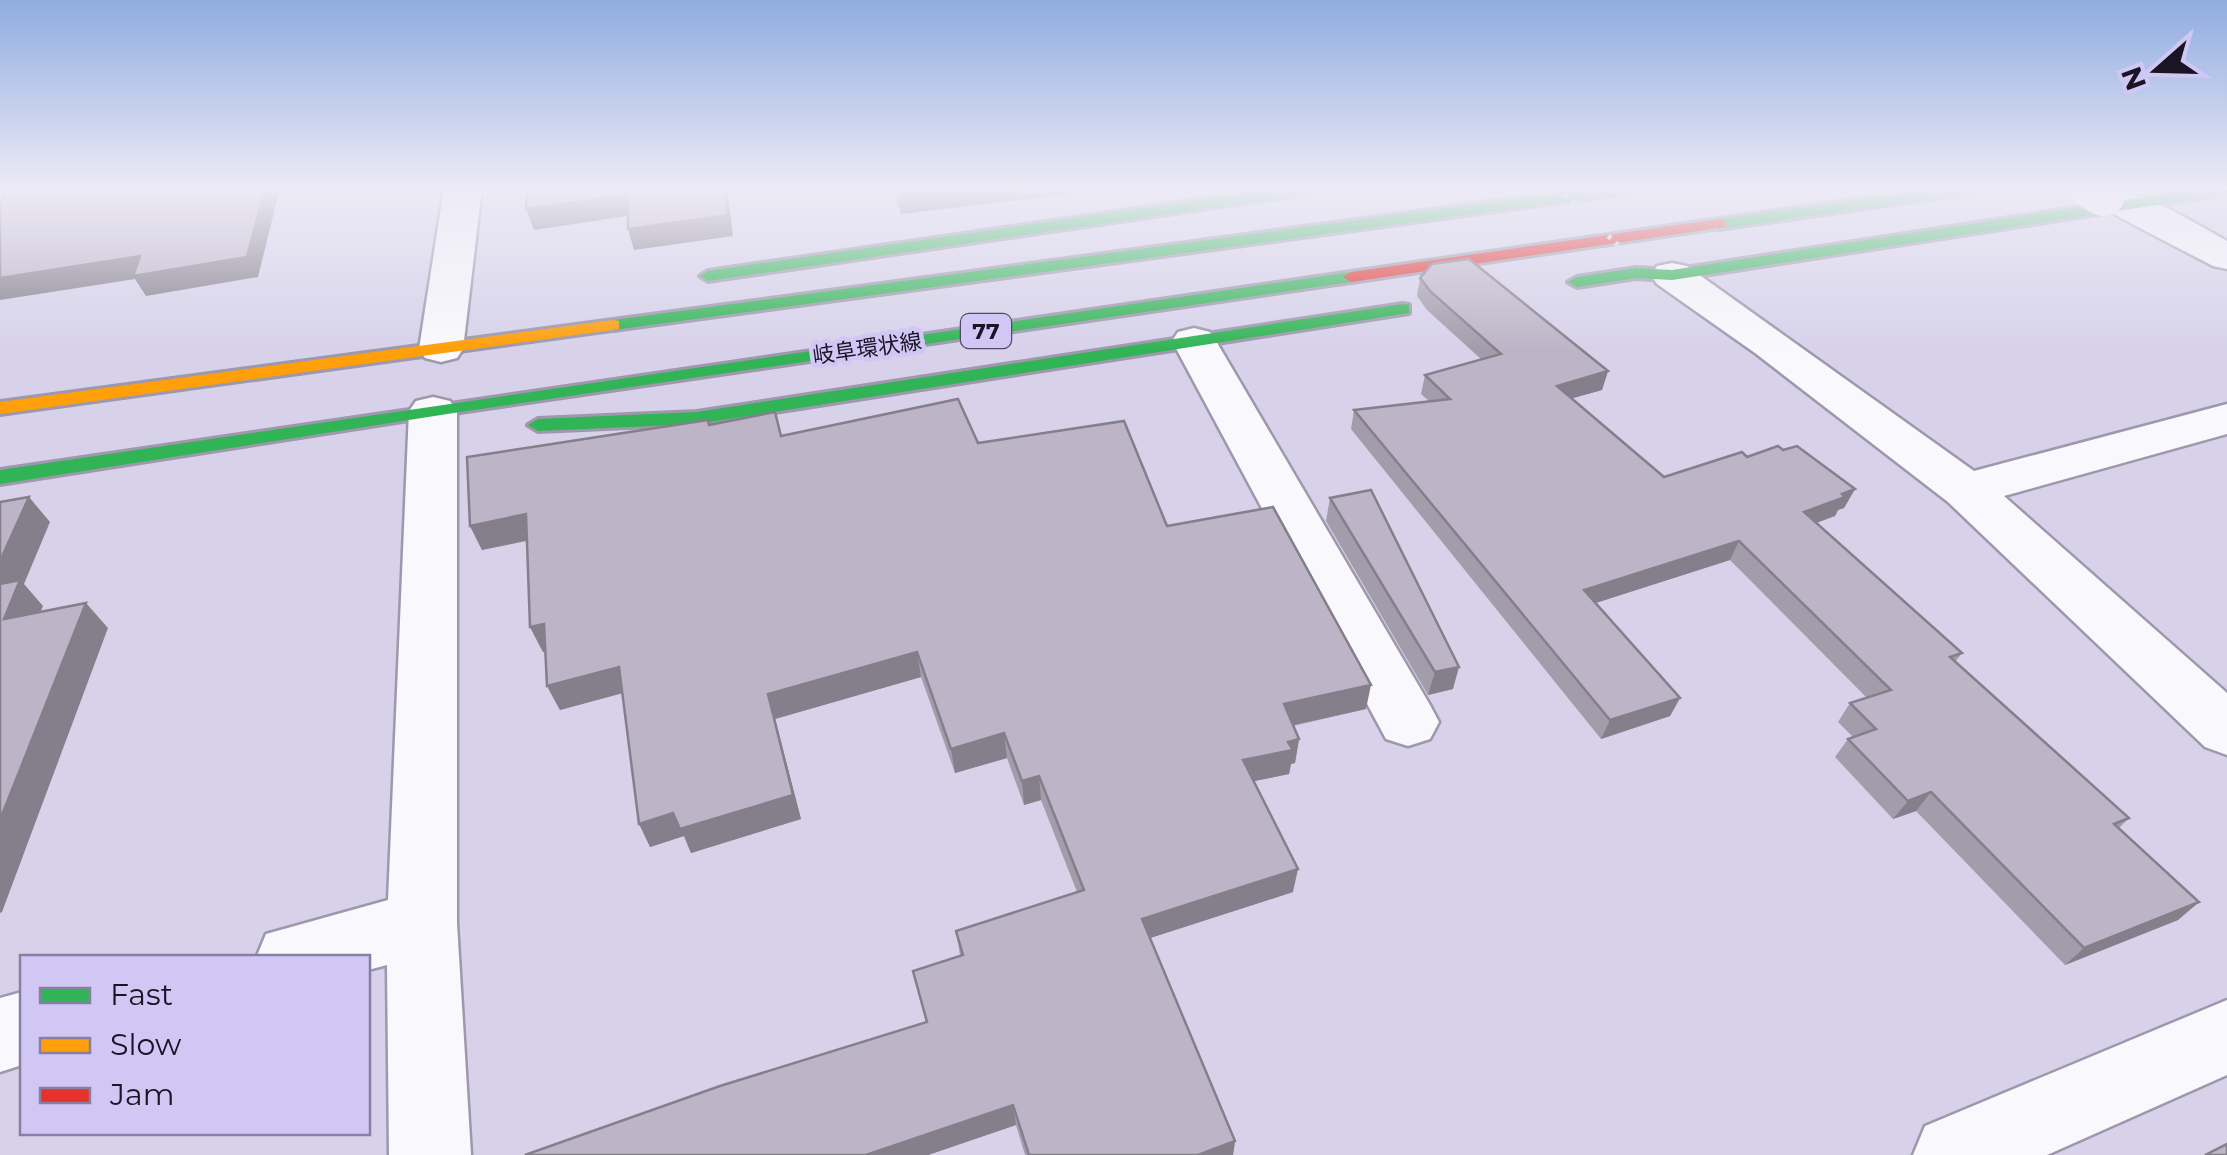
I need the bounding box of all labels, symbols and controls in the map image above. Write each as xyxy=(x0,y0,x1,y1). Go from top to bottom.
north arrow xyxy=(2107,20,2207,120)
text: N xyxy=(2114,62,2153,95)
road number: 77 xyxy=(961,314,1011,348)
street label: 岐阜環状線 xyxy=(811,327,923,370)
legend xyxy=(20,955,370,1135)
text: Fast xyxy=(110,976,173,1013)
text: Slow xyxy=(110,1026,182,1063)
text: Jam xyxy=(109,1076,175,1113)

